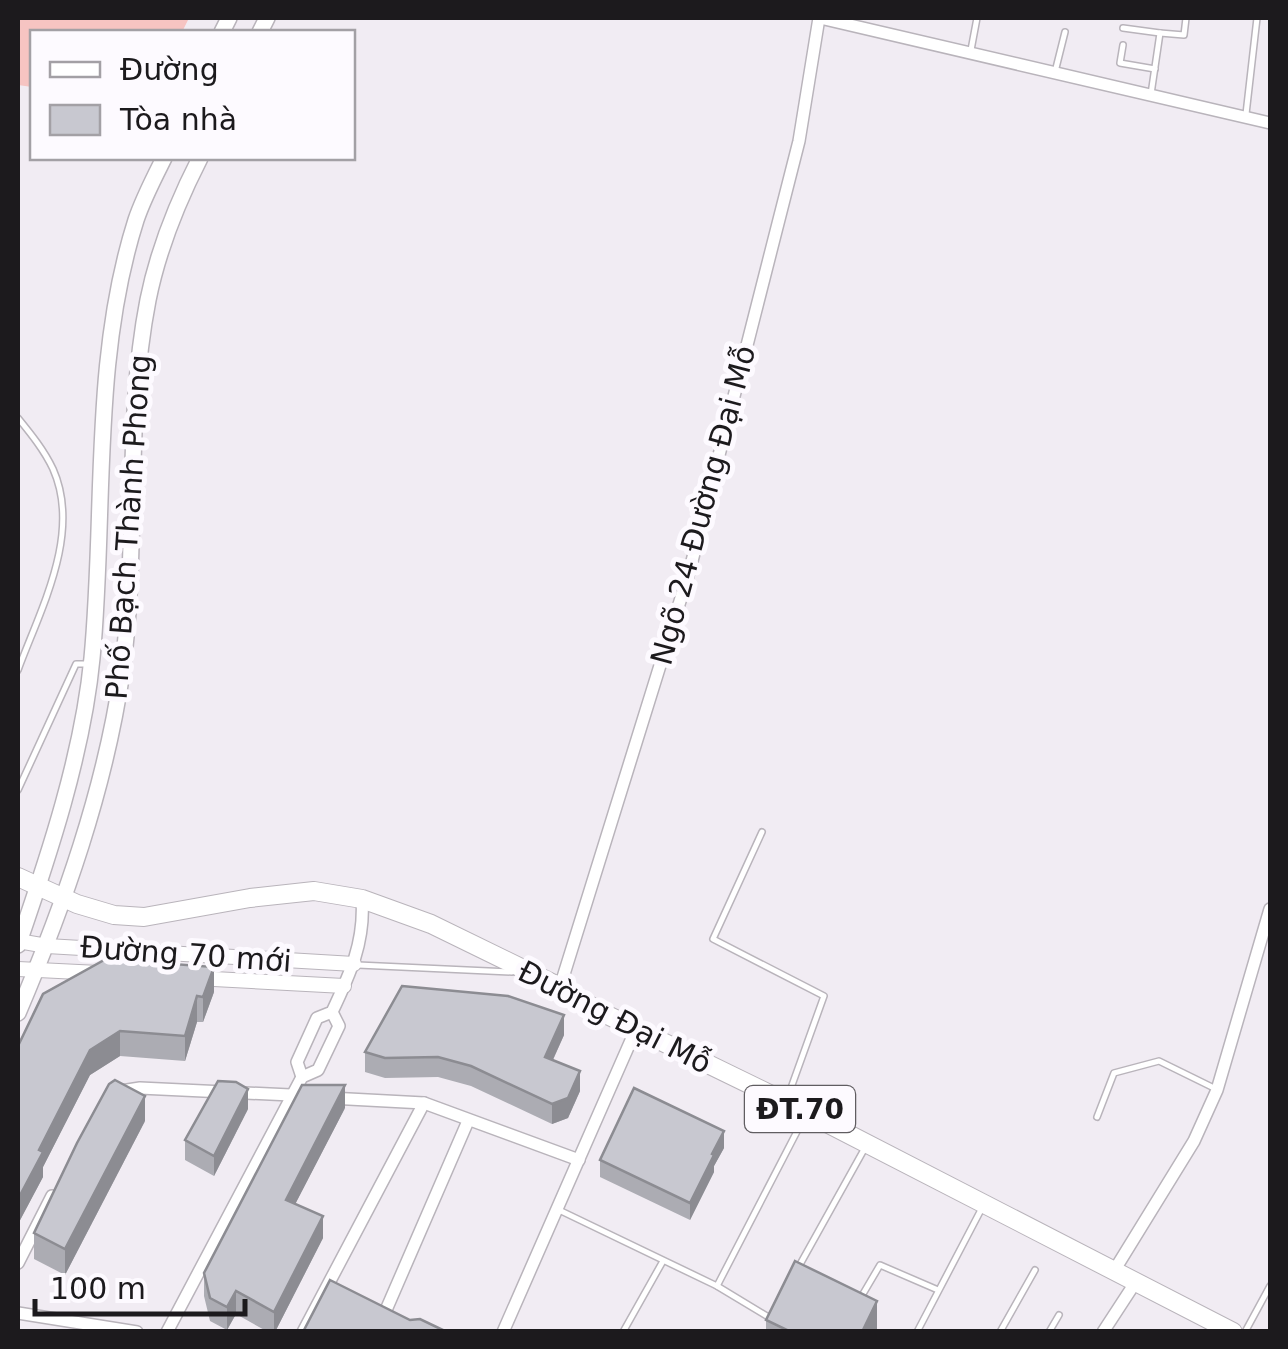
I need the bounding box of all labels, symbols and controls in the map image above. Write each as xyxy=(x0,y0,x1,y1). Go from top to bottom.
legend xyxy=(30,30,355,160)
text: Đường xyxy=(120,52,219,87)
text: Tòa nhà xyxy=(119,102,237,137)
street label: Ngõ 24 Đường Đại Mỗ xyxy=(644,342,762,668)
street label: Phố Bạch Thành Phong xyxy=(98,353,158,701)
street label: Đường 70 mới xyxy=(79,929,293,979)
street label: Đường Đại Mỗ xyxy=(513,953,717,1081)
road number: ĐT.70 xyxy=(745,1086,855,1132)
scale bar xyxy=(35,1254,245,1316)
text: 100 m xyxy=(50,1271,146,1306)

